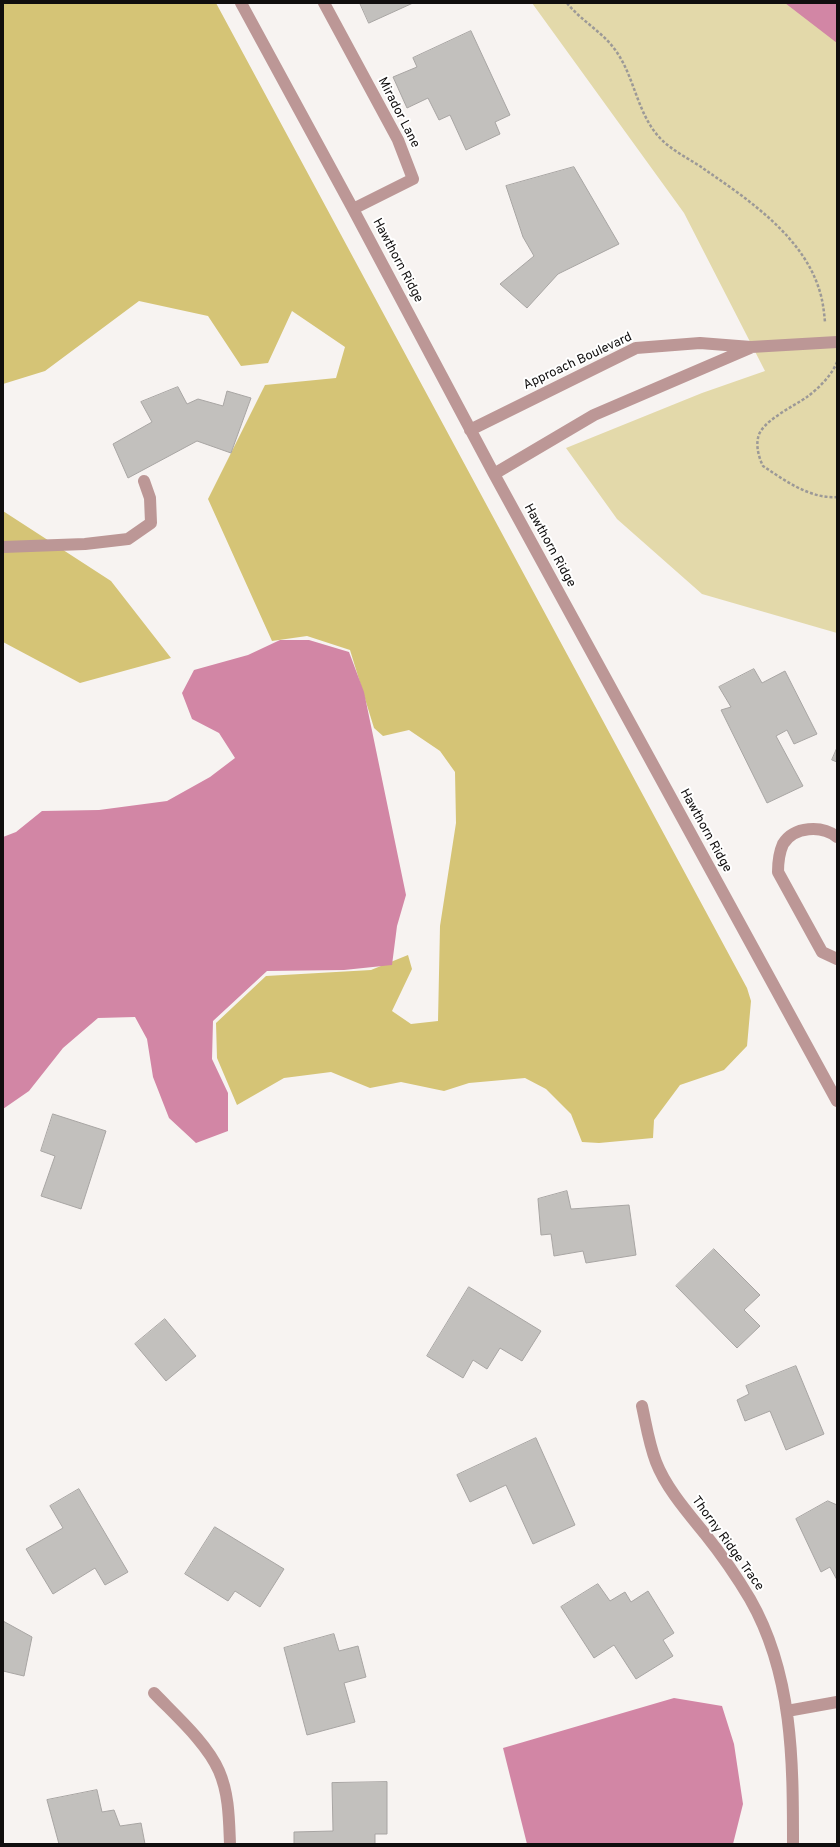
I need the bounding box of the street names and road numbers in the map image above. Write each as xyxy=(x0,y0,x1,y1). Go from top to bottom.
street label: Mirador Lane xyxy=(374,75,422,151)
street label: Hawthorn Ridge xyxy=(368,216,426,306)
street label: Approach Boulevard xyxy=(521,330,635,394)
street label: Hawthorn Ridge xyxy=(520,502,578,590)
street label: Hawthorn Ridge xyxy=(676,787,734,875)
street label: Thorny Ridge Trace xyxy=(688,1494,766,1594)

